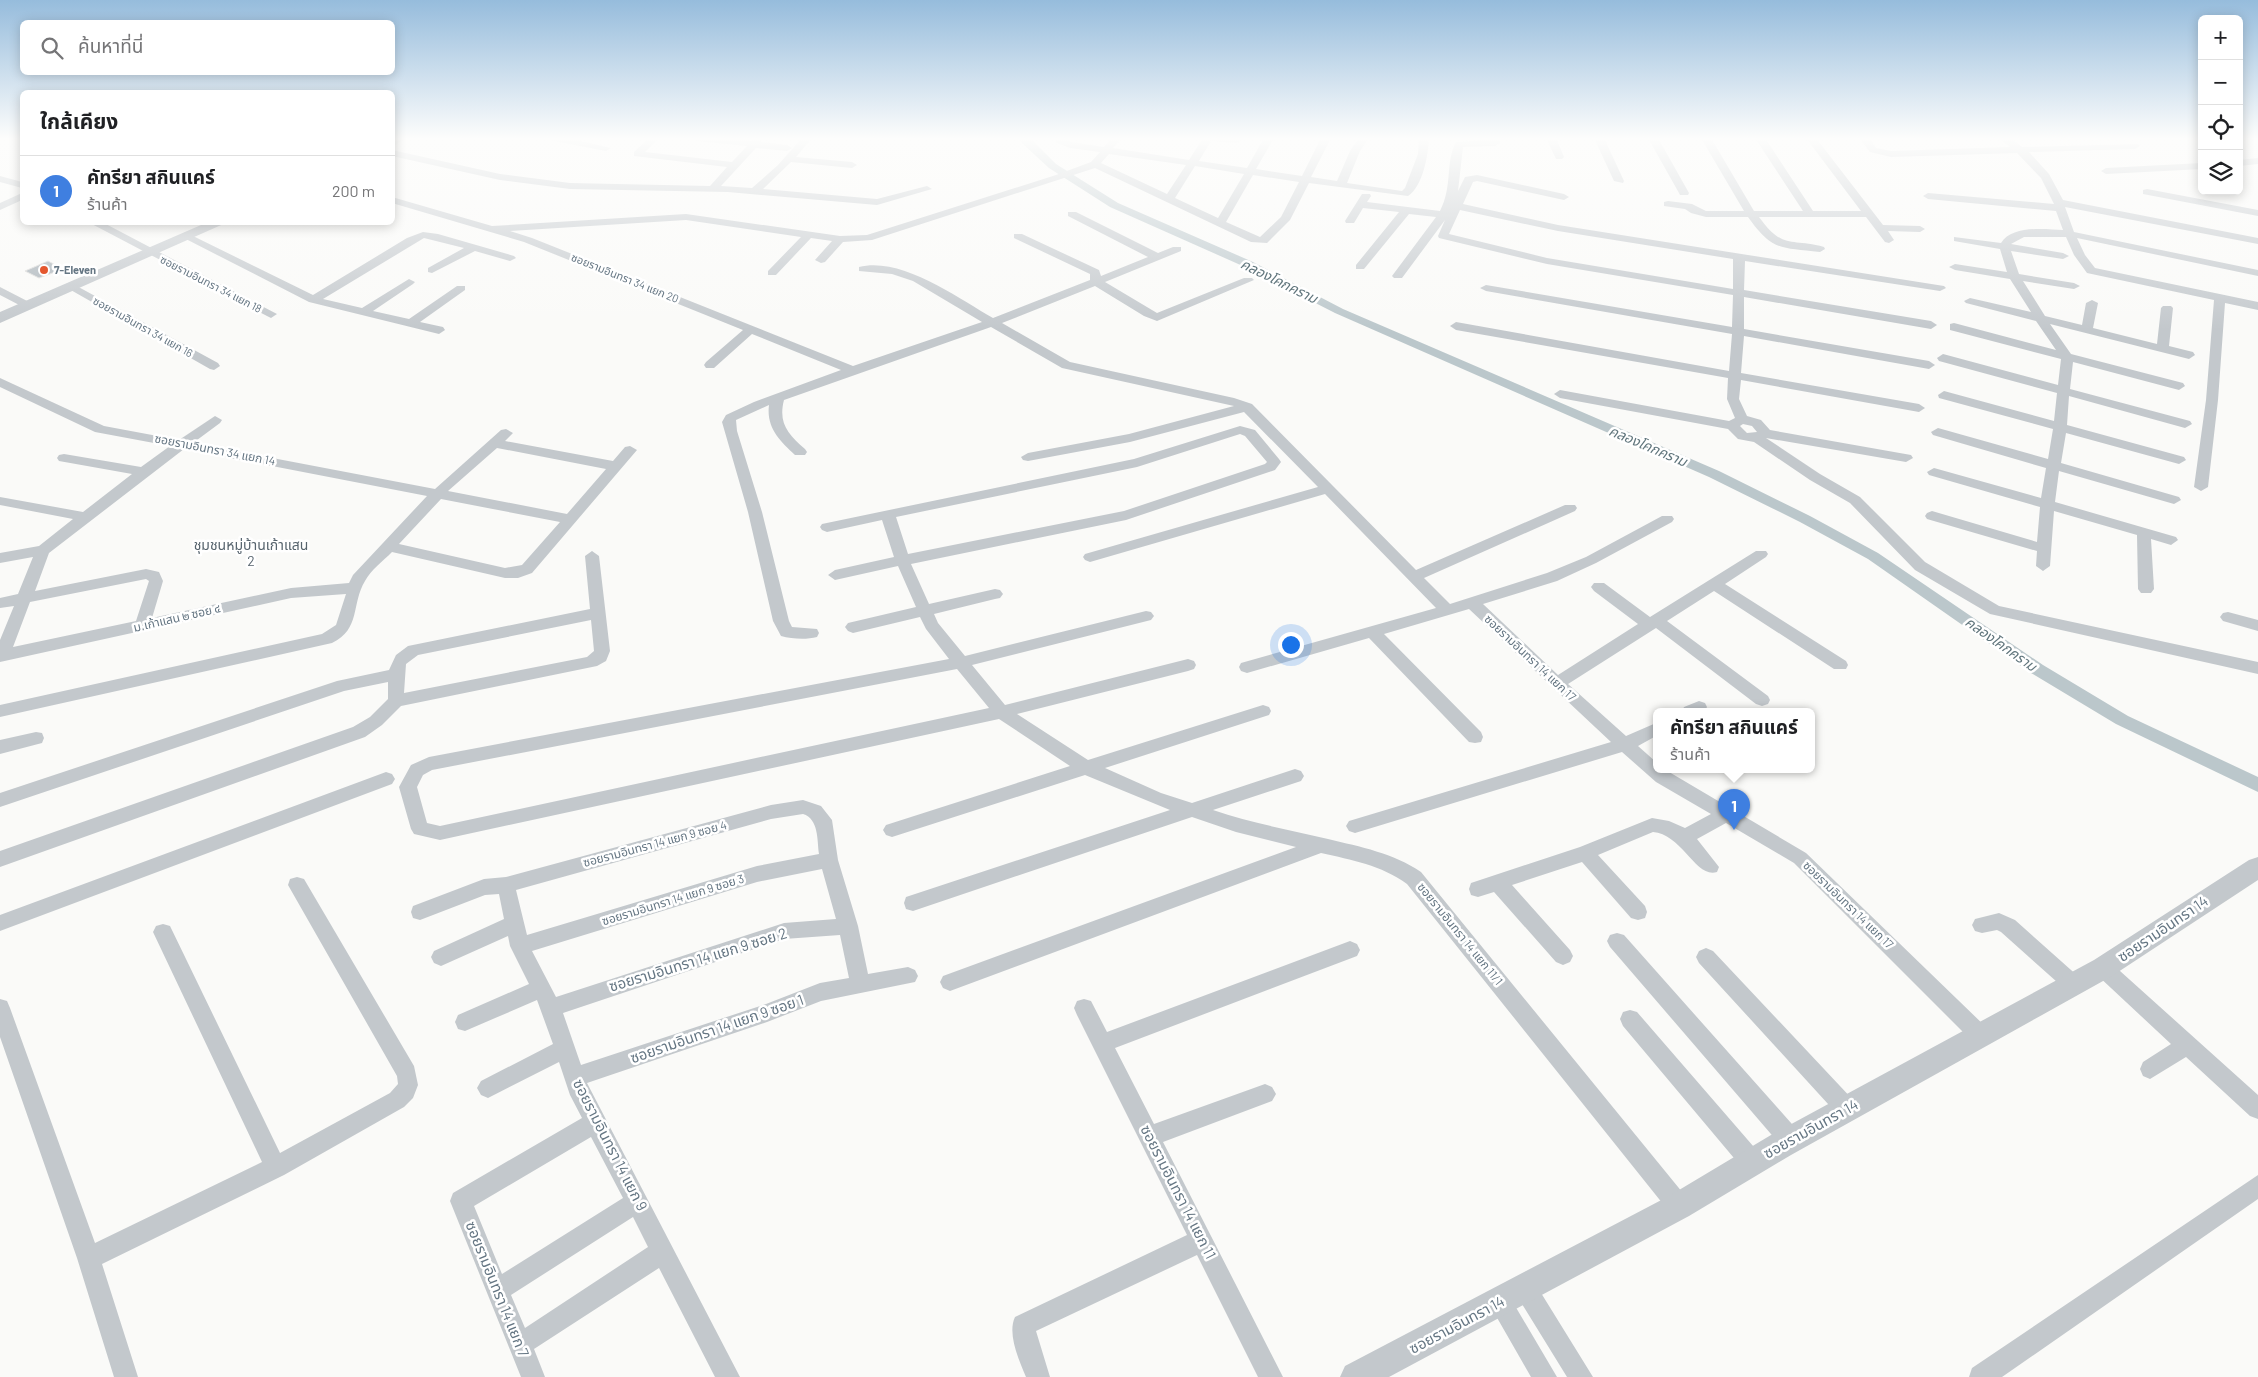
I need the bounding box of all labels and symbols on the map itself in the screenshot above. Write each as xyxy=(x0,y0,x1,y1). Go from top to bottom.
street label: ซอยรามอินทรา 34 แยก 20 xyxy=(570,250,681,305)
street label: ซอยรามอินทรา 34 แยก 18 xyxy=(158,252,264,315)
water label: คลองโคกคราม xyxy=(1238,255,1322,307)
place label: 7-Eleven xyxy=(54,263,96,276)
marker: 7-Eleven xyxy=(38,264,50,276)
street label: ซอยรามอินทรา 34 แยก 16 xyxy=(91,294,196,360)
water label: คลองโคกคราม xyxy=(1607,421,1691,470)
street label: ซอยรามอินทรา 34 แยก 14 xyxy=(154,430,277,468)
district label: ชุมชนหมู่บ้านเก้าแสน 2 xyxy=(194,536,308,569)
street label: ม.เก้าแสน ๒ ซอย ๔ xyxy=(132,600,222,634)
street label: ซอยรามอินทรา 14 แยก 17 xyxy=(1482,611,1579,703)
water label: คลองโคกคราม xyxy=(1962,613,2041,675)
your location xyxy=(1278,632,1304,658)
pin: 1 xyxy=(1718,789,1750,830)
street label: ซอยรามอินทรา 14 แยก 9 ซอย 4 xyxy=(581,817,728,869)
street label: ซอยรามอินทรา 14 แยก 17 xyxy=(1801,858,1897,951)
street label: ซอยรามอินทรา 14 แยก 9 ซอย 3 xyxy=(600,871,745,927)
street label: ซอยรามอินทรา 14 แยก 11/1 xyxy=(1415,879,1506,987)
street label: ซอยรามอินทรา 14 xyxy=(2114,891,2211,965)
street label: ซอยรามอินทรา 14 แยก 9 ซอย 2 xyxy=(607,923,789,995)
street label: ซอยรามอินทรา 14 แยก 9 ซอย 1 xyxy=(628,990,806,1066)
street label: ซอยรามอินทรา 14 แยก 9 xyxy=(570,1076,652,1213)
street label: ซอยรามอินทรา 14 xyxy=(1760,1095,1861,1162)
street label: ซอยรามอินทรา 14 แยก 11 xyxy=(1137,1122,1220,1262)
street label: ซอยรามอินทรา 14 แยก 7 xyxy=(463,1218,533,1359)
street label: ซอยรามอินทรา 14 xyxy=(1406,1291,1507,1357)

